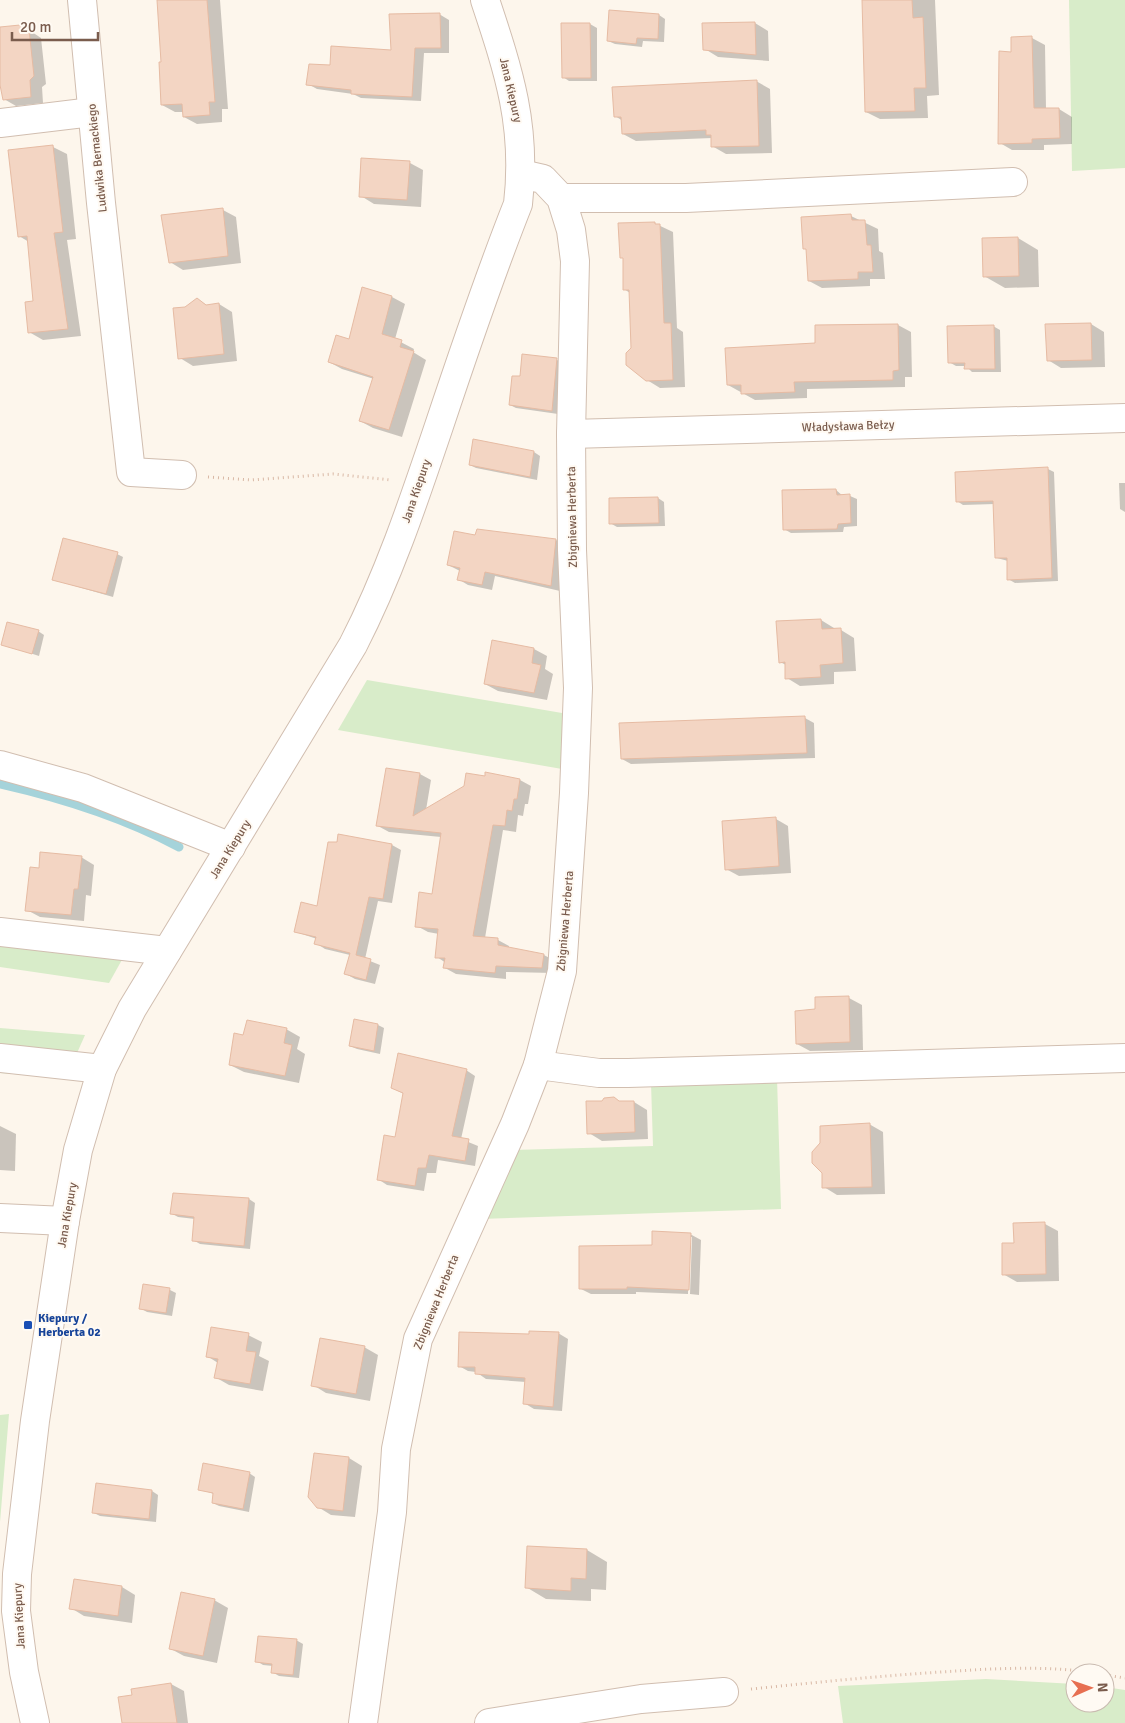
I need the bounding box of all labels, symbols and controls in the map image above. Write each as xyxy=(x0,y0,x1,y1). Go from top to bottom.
scale bar xyxy=(12,10,99,42)
text: 20 m xyxy=(20,18,51,36)
street label: Jana Kiepury xyxy=(496,56,525,124)
street label: Ludwika Bernackiego xyxy=(84,103,111,213)
street label: Władysława Bełzy xyxy=(801,417,895,436)
street label: Jana Kiepury xyxy=(399,457,434,525)
street label: Zbigniewa Herberta xyxy=(564,466,581,568)
street label: Jana Kiepury xyxy=(207,817,254,881)
street label: Zbigniewa Herberta xyxy=(554,870,577,972)
street label: Jana Kiepury xyxy=(54,1181,81,1249)
street label: Zbigniewa Herberta xyxy=(411,1252,462,1352)
place label: Kiepury / Herberta 02 xyxy=(38,1311,101,1340)
marker: Kiepury / Herberta 02 xyxy=(22,1319,34,1331)
street label: Jana Kiepury xyxy=(10,1582,29,1649)
north arrow xyxy=(1065,1663,1115,1713)
text: N xyxy=(1094,1682,1111,1693)

